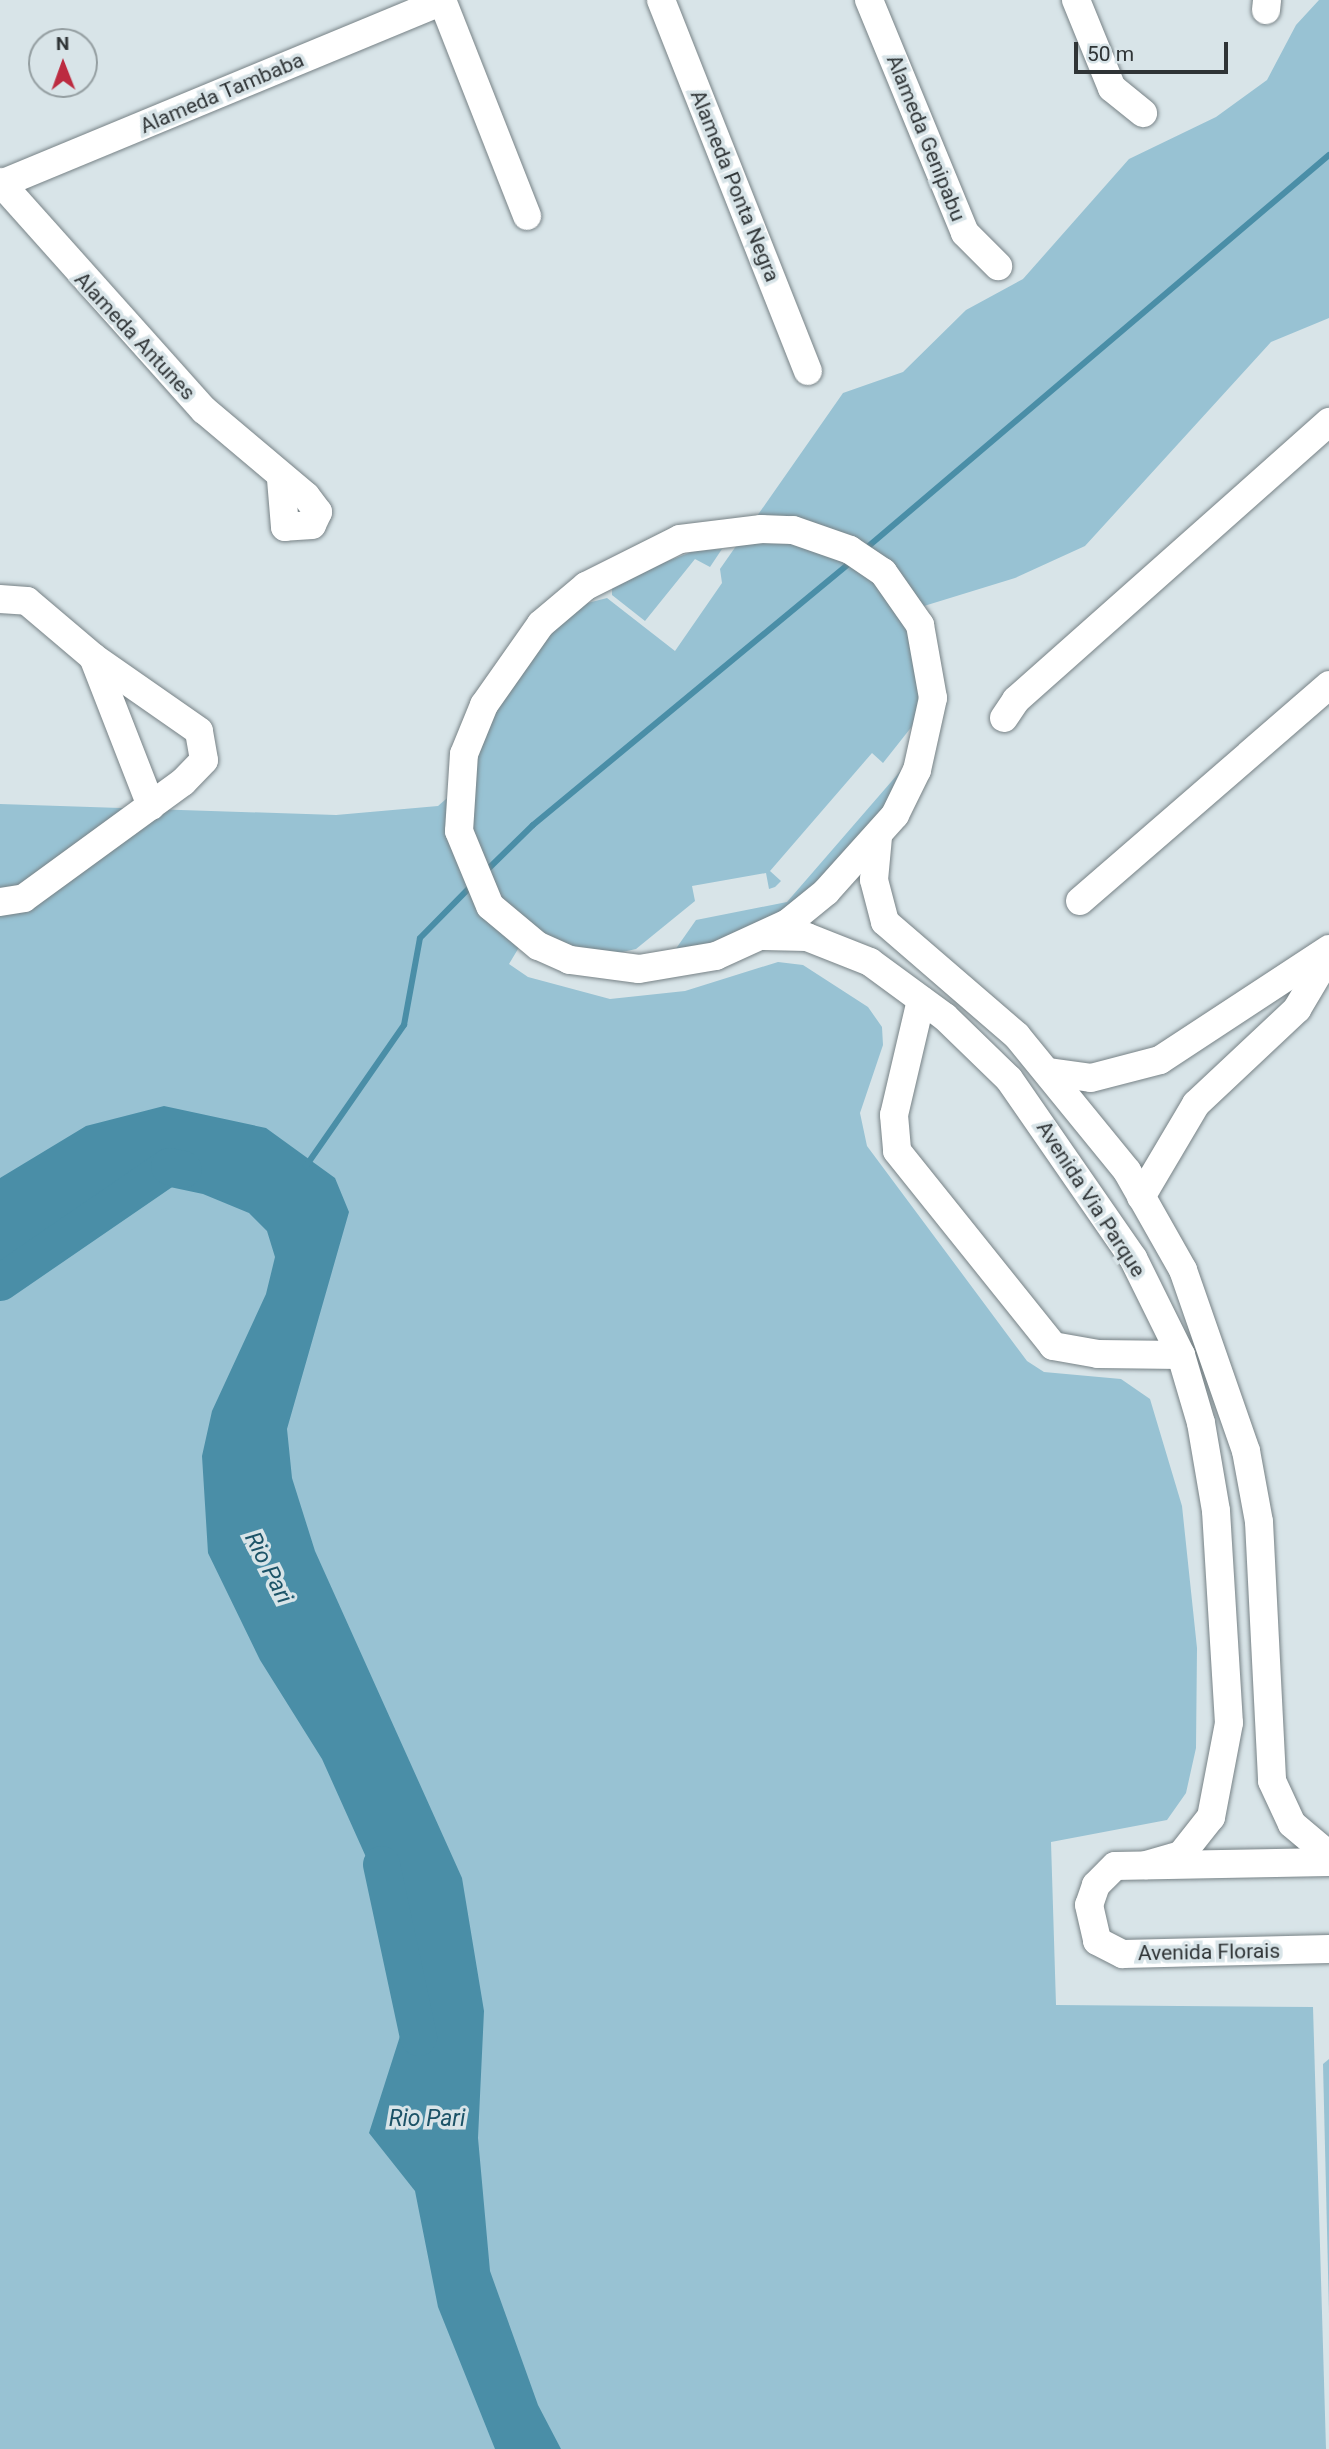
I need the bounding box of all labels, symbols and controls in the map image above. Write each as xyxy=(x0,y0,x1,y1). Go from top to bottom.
north arrow xyxy=(28,28,98,98)
scale bar xyxy=(1077,28,1231,72)
text: N xyxy=(56,32,70,55)
text: 50 m xyxy=(1087,42,1134,66)
street label: Alameda Tambaba xyxy=(136,47,308,139)
street label: Alameda Genipabu xyxy=(881,51,971,225)
street label: Alameda Ponta Negra xyxy=(685,86,785,286)
street label: Alameda Antunes xyxy=(69,267,201,405)
street label: Avenida Via Parque xyxy=(1031,1116,1151,1282)
water label: Rio Pari xyxy=(238,1528,298,1608)
street label: Avenida Florais xyxy=(1138,1938,1280,1966)
water label: Rio Pari xyxy=(389,2105,465,2133)

